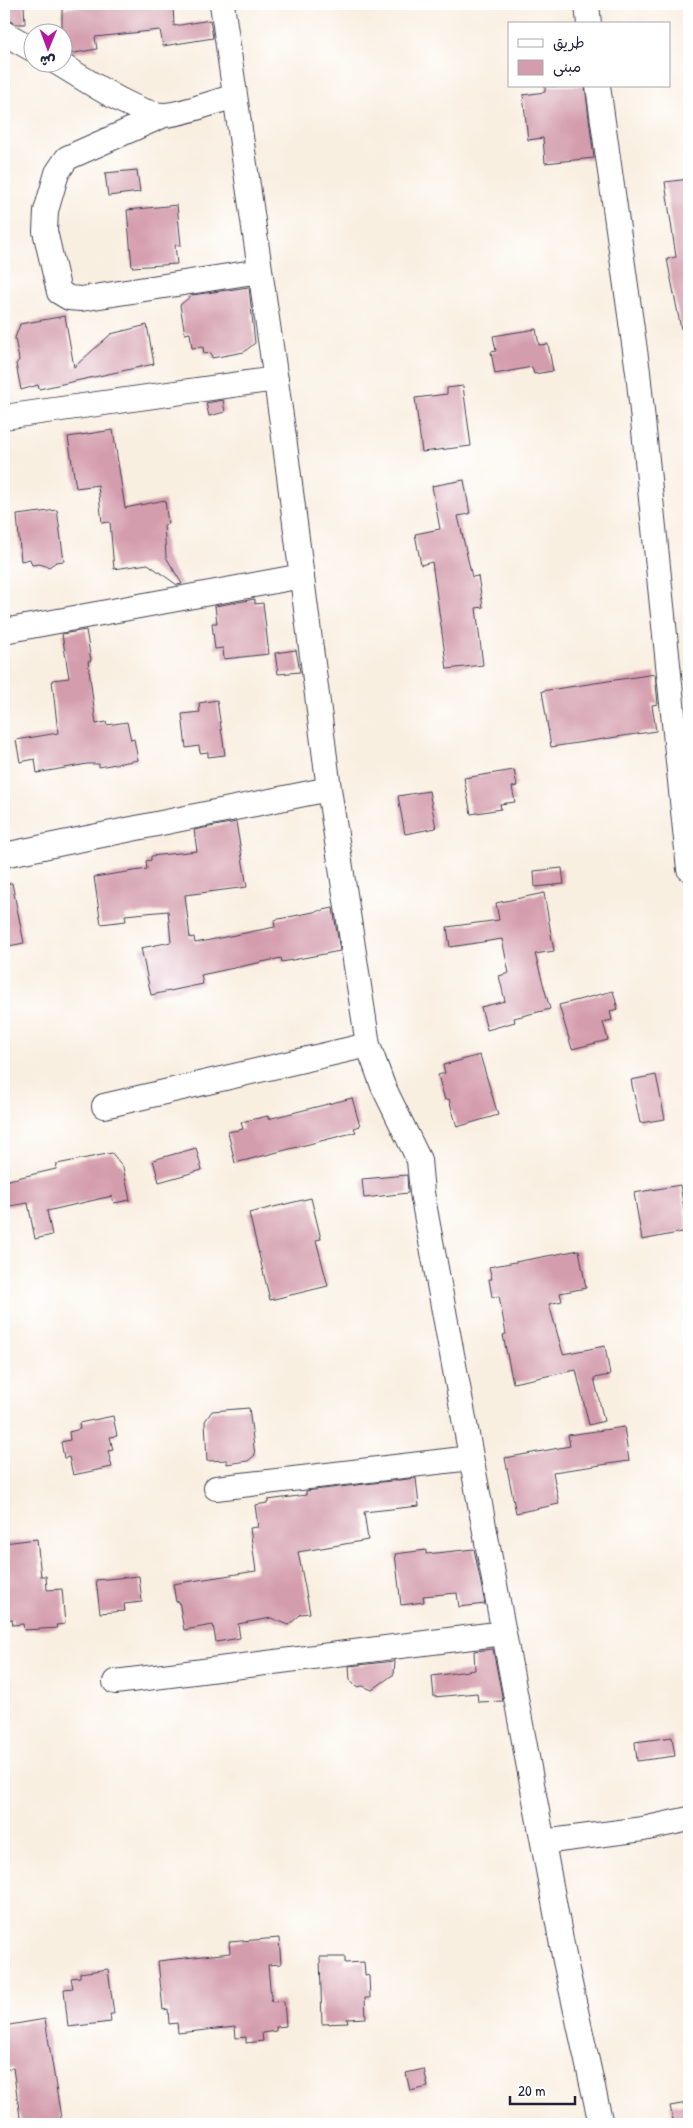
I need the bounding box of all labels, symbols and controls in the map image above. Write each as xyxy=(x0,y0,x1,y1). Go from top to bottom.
north arrow xyxy=(22,22,72,72)
legend xyxy=(508,22,670,88)
text: طريق xyxy=(553,32,585,53)
text: ش xyxy=(40,52,56,71)
text: مبنى xyxy=(553,56,581,77)
scale bar xyxy=(510,2073,576,2105)
text: 20 m xyxy=(518,2080,545,2101)

